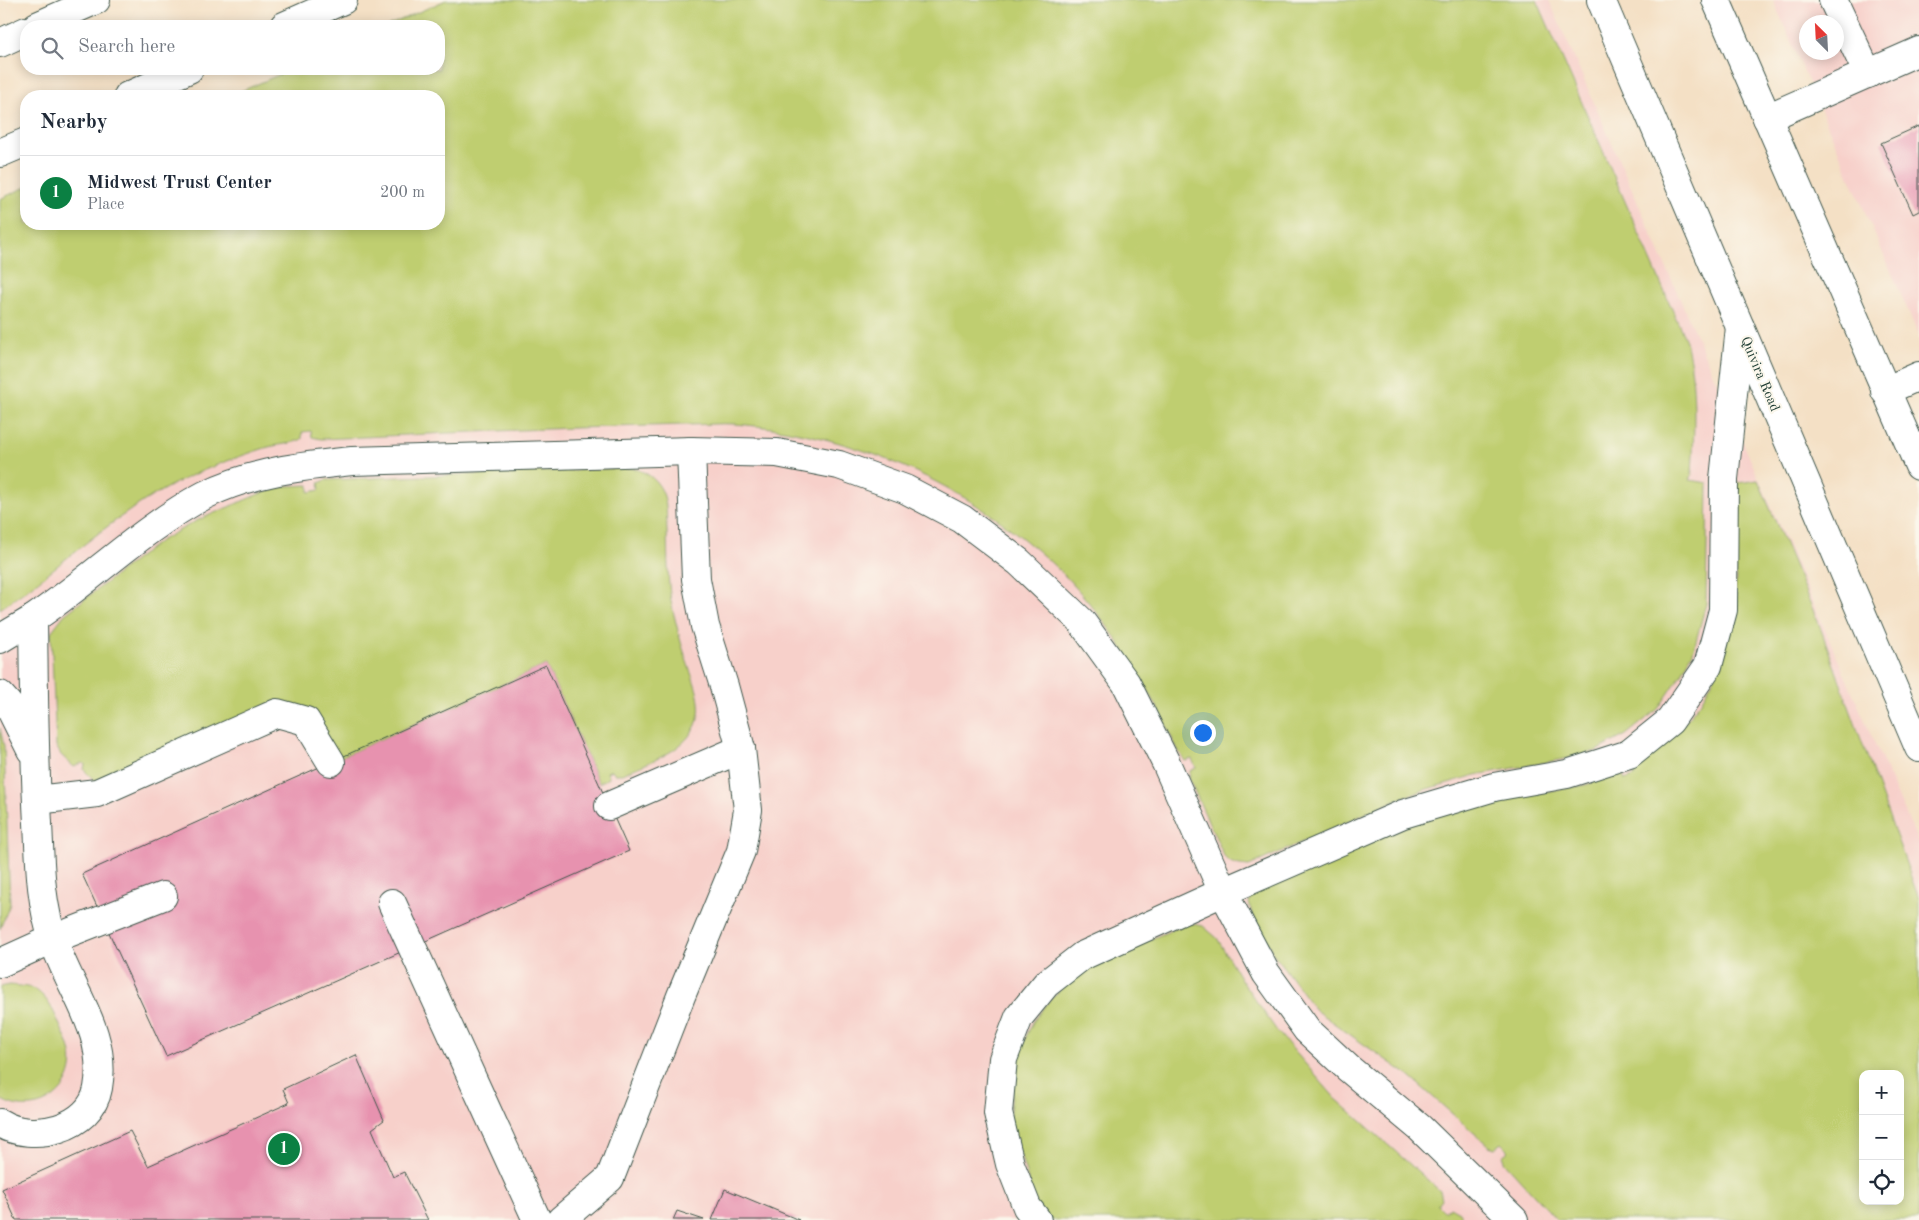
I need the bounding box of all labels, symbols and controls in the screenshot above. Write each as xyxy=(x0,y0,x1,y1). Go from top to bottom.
north arrow xyxy=(1799,15,1844,60)
search box xyxy=(20,20,445,75)
icon: search xyxy=(38,34,66,62)
text: Search here xyxy=(78,38,175,57)
text: Nearby xyxy=(40,112,108,133)
text: Midwest Trust Center xyxy=(87,174,272,193)
text: 1 xyxy=(51,185,61,201)
text: 200 m xyxy=(380,185,425,201)
text: Place xyxy=(87,197,124,213)
street label: Quivira Road xyxy=(1738,334,1782,414)
your location xyxy=(1190,720,1216,746)
map controls xyxy=(1859,1070,1904,1205)
button: + xyxy=(1859,1070,1904,1115)
button: − xyxy=(1859,1115,1904,1160)
pin: 1 xyxy=(268,1130,300,1168)
button: locate xyxy=(1859,1160,1904,1205)

